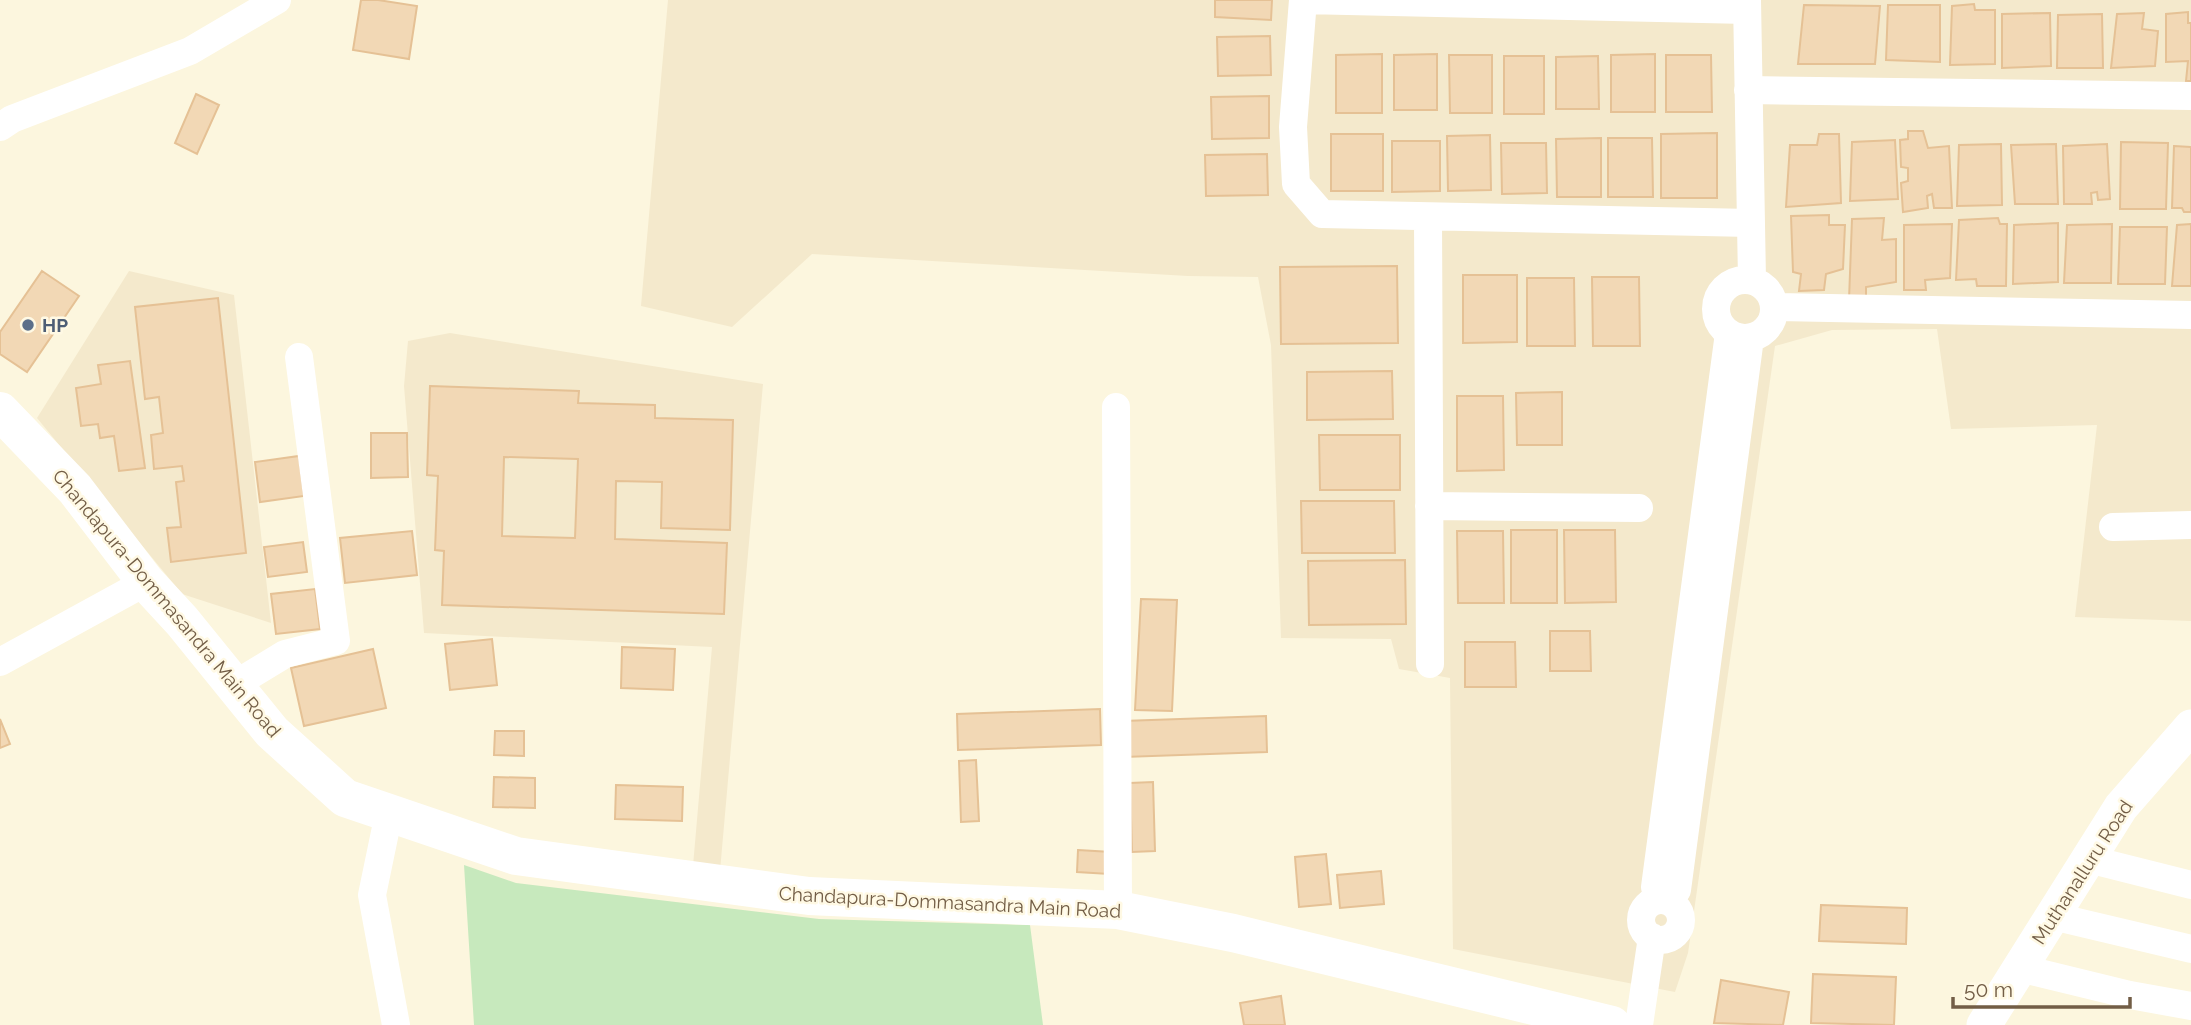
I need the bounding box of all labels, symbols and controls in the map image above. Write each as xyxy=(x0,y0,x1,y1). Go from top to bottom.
place label: HP xyxy=(42,314,68,336)
marker: HP xyxy=(20,317,36,333)
street label: Chandapura-Dommasandra Main Road xyxy=(48,465,286,741)
street label: Muthanalluru Road xyxy=(2027,796,2137,948)
street label: Chandapura-Dommasandra Main Road xyxy=(778,882,1122,922)
scale bar xyxy=(1953,965,2130,1009)
text: 50 m xyxy=(1964,977,2013,1002)

